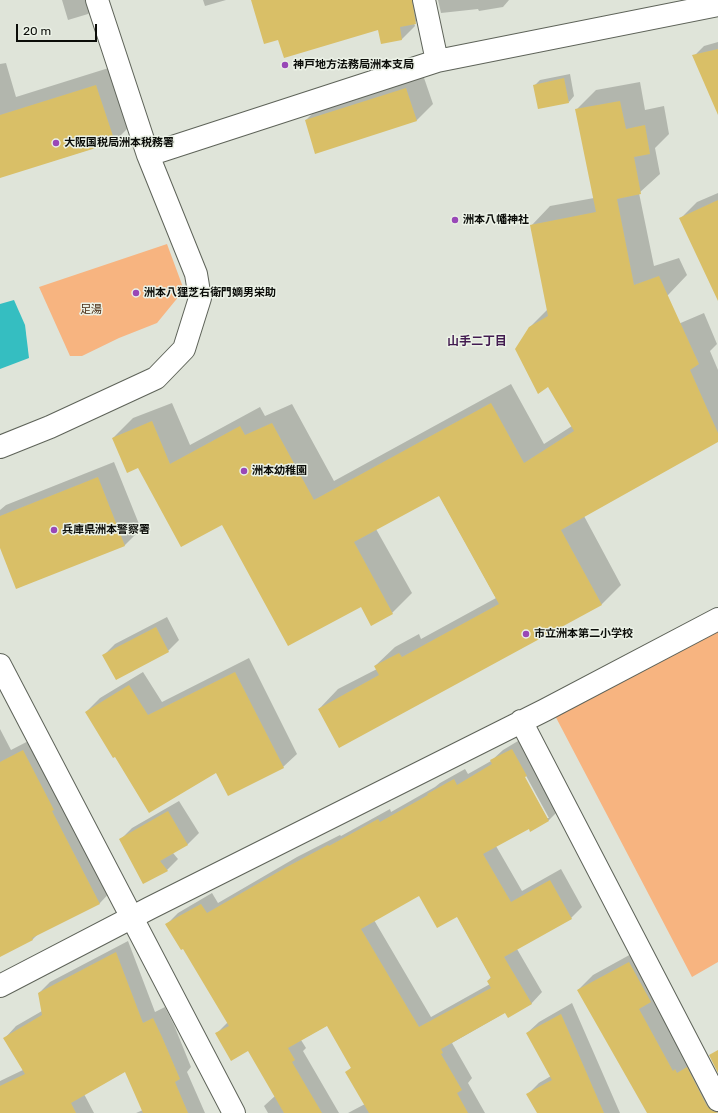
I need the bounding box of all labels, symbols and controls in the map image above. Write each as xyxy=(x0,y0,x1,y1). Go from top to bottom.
scale bar xyxy=(18,16,99,42)
text: 20 m xyxy=(23,24,51,38)
place label: 神戸地方法務局洲本支局 xyxy=(293,58,414,72)
marker: 神戸地方法務局洲本支局 xyxy=(280,60,290,70)
place label: 大阪国税局洲本税務署 xyxy=(64,136,174,150)
marker: 大阪国税局洲本税務署 xyxy=(51,138,61,148)
place label: 洲本八幡神社 xyxy=(463,213,529,227)
marker: 洲本八幡神社 xyxy=(450,215,460,225)
place label: 洲本八狸芝右衛門嫡男栄助 xyxy=(144,286,276,300)
marker: 洲本八狸芝右衛門嫡男栄助 xyxy=(131,288,141,298)
park label: 足湯 xyxy=(80,303,102,317)
district label: 山手二丁目 xyxy=(447,335,507,349)
place label: 洲本幼稚園 xyxy=(252,464,307,478)
marker: 洲本幼稚園 xyxy=(239,466,249,476)
place label: 兵庫県洲本警察署 xyxy=(62,523,150,537)
marker: 兵庫県洲本警察署 xyxy=(49,525,59,535)
place label: 市立洲本第二小学校 xyxy=(534,627,633,641)
marker: 市立洲本第二小学校 xyxy=(521,629,531,639)

